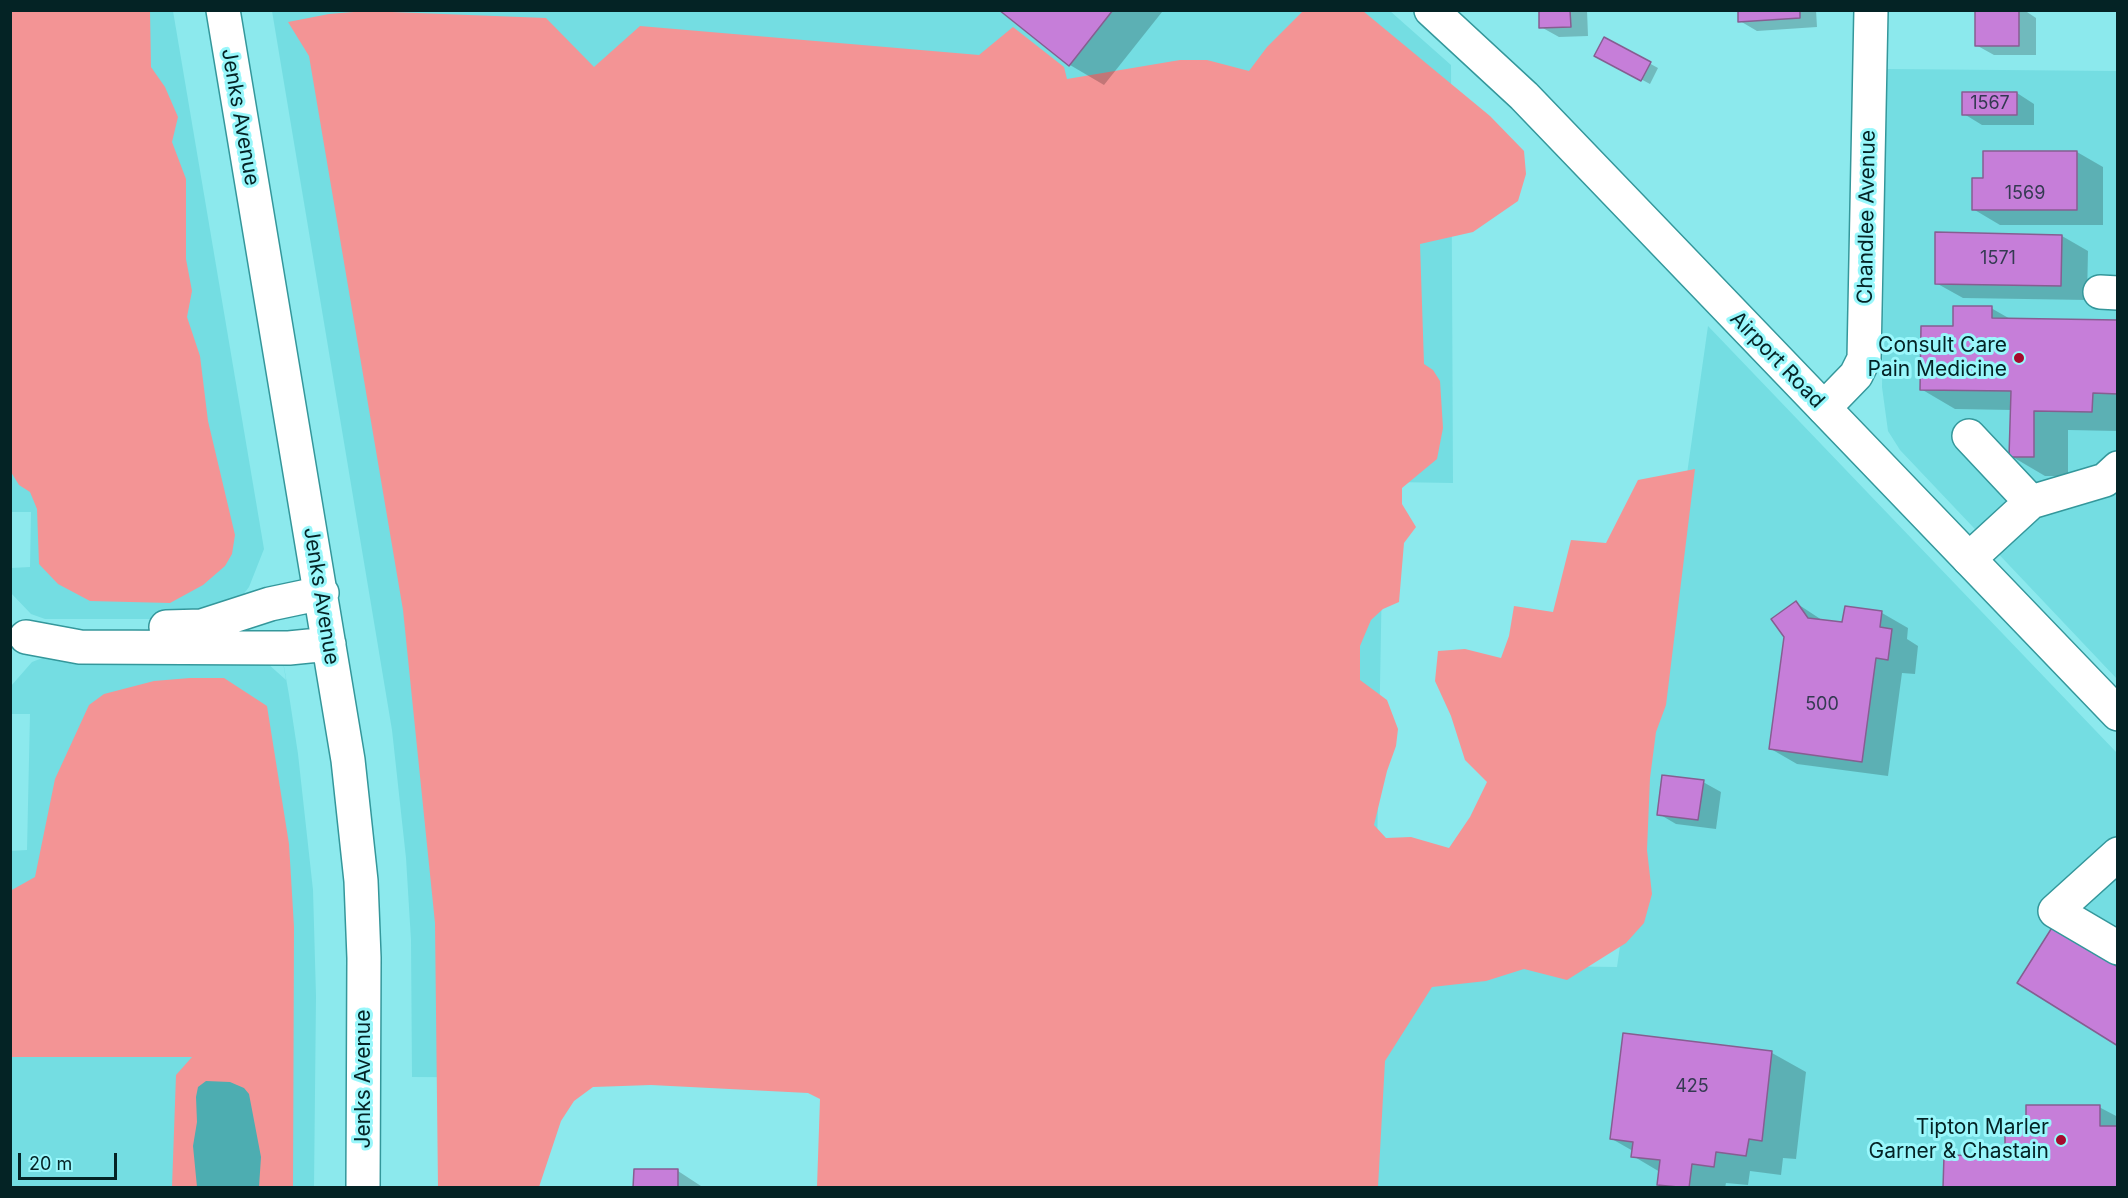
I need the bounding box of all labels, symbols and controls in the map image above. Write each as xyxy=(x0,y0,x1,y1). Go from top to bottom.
street label: Jenks Avenue xyxy=(216,46,264,188)
house number: 1567 xyxy=(1970,93,2010,115)
street label: Chandlee Avenue xyxy=(1853,130,1881,304)
house number: 1569 xyxy=(2005,183,2045,205)
house number: 1571 xyxy=(1980,248,2016,270)
street label: Airport Road xyxy=(1725,306,1829,414)
place label: Consult Care Pain Medicine xyxy=(1868,333,2007,383)
marker: Consult Care Pain Medicine xyxy=(2012,351,2026,365)
street label: Jenks Avenue xyxy=(298,525,344,667)
house number: 500 xyxy=(1805,694,1839,716)
street label: Jenks Avenue xyxy=(351,1010,377,1148)
house number: 425 xyxy=(1675,1076,1709,1098)
place label: Tipton Marler Garner & Chastain xyxy=(1869,1115,2049,1165)
marker: Tipton Marler Garner & Chastain xyxy=(2054,1133,2068,1147)
scale bar xyxy=(21,1141,120,1179)
text: 20 m xyxy=(29,1153,72,1174)

